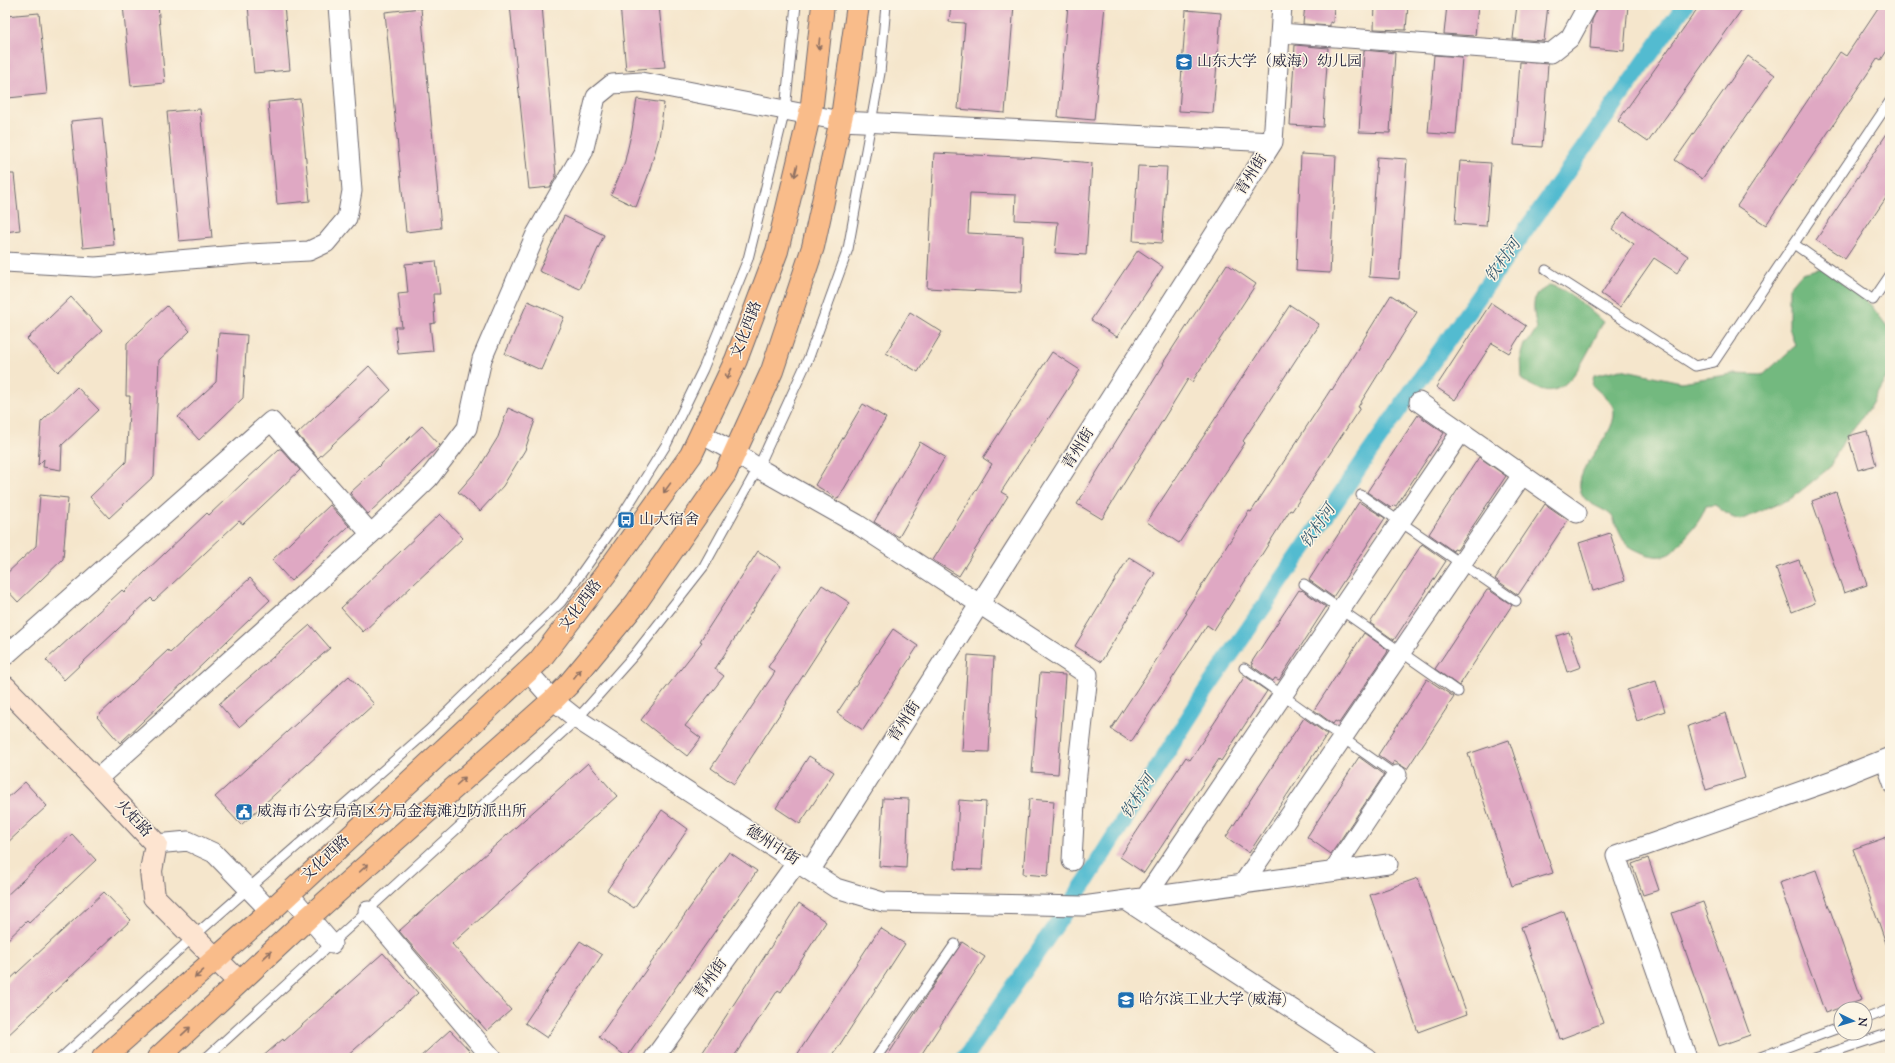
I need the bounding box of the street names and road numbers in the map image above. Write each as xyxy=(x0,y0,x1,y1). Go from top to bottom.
street label: 青州街 xyxy=(1231,150,1273,200)
street label: 文化西路 xyxy=(726,298,768,362)
street label: 青州街 xyxy=(1058,424,1100,474)
street label: 文化西路 xyxy=(555,576,607,636)
street label: 青州街 xyxy=(884,697,926,747)
street label: 火炬路 xyxy=(110,795,156,843)
street label: 德州中街 xyxy=(741,821,803,871)
street label: 文化西路 xyxy=(297,831,355,887)
street label: 青州街 xyxy=(689,955,733,1003)

